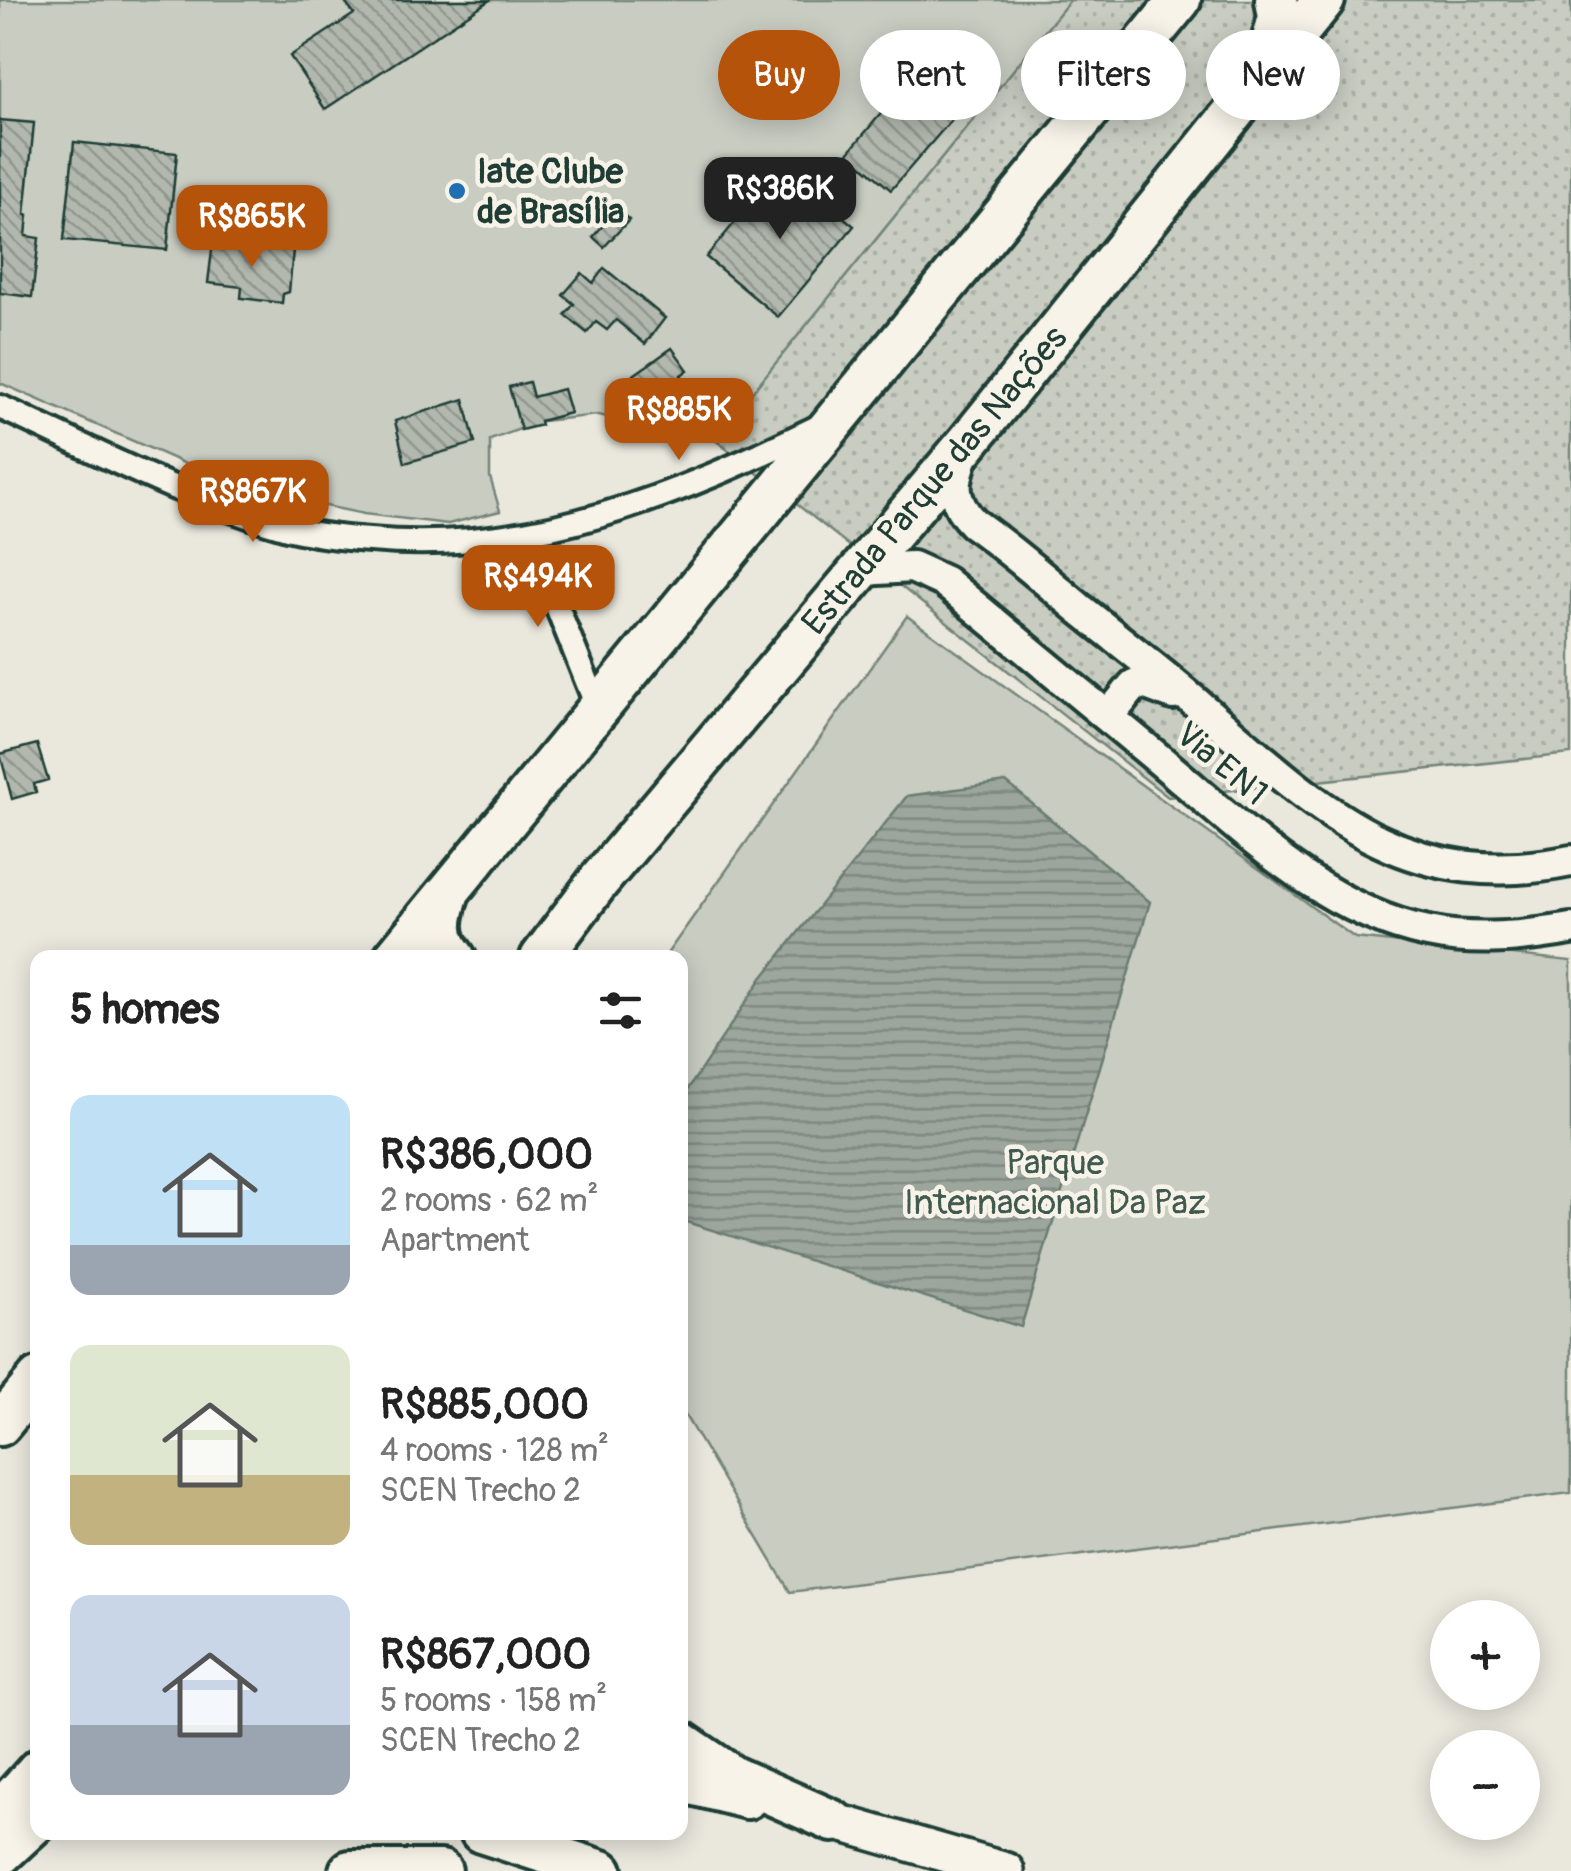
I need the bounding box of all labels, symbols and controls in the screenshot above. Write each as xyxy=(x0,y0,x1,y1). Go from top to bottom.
chip: Buy xyxy=(718,30,840,120)
chip: Rent xyxy=(860,30,1001,120)
chip: Filters xyxy=(1021,30,1186,120)
chip: New xyxy=(1206,30,1340,120)
place label: Iate Clube de Brasília xyxy=(477,150,624,234)
pin: R$386K xyxy=(699,157,861,242)
text: R$386K xyxy=(726,169,834,209)
marker: Iate Clube de Brasília xyxy=(446,180,468,202)
pin: R$865K xyxy=(171,185,333,270)
text: R$865K xyxy=(198,197,306,237)
street label: Estrada Parque das Nações xyxy=(793,317,1077,644)
pin: R$885K xyxy=(598,378,760,463)
text: R$885K xyxy=(627,390,731,430)
pin: R$867K xyxy=(172,460,334,545)
text: R$867K xyxy=(200,472,306,512)
pin: R$494K xyxy=(457,545,619,630)
text: R$494K xyxy=(484,557,592,597)
street label: Via EN1 xyxy=(1166,712,1277,815)
icon: filters xyxy=(593,983,648,1038)
text: 5 homes xyxy=(70,984,220,1036)
text: R$386,000 xyxy=(380,1129,593,1181)
icon: home xyxy=(150,1135,270,1255)
park label: Parque Internacional Da Paz xyxy=(904,1141,1206,1225)
text: 2 rooms · 62 m² xyxy=(380,1181,598,1221)
text: Apartment xyxy=(380,1221,529,1261)
text: R$885,000 xyxy=(380,1379,589,1431)
icon: home xyxy=(150,1385,270,1505)
text: 4 rooms · 128 m² xyxy=(380,1431,609,1471)
text: SCEN Trecho 2 xyxy=(380,1471,581,1511)
map controls xyxy=(1430,1600,1540,1840)
button: + xyxy=(1430,1600,1540,1710)
text: R$867,000 xyxy=(380,1629,591,1681)
icon: home xyxy=(150,1635,270,1755)
text: 5 rooms · 158 m² xyxy=(380,1681,607,1721)
text: SCEN Trecho 2 xyxy=(380,1721,581,1761)
button: − xyxy=(1430,1730,1540,1840)

